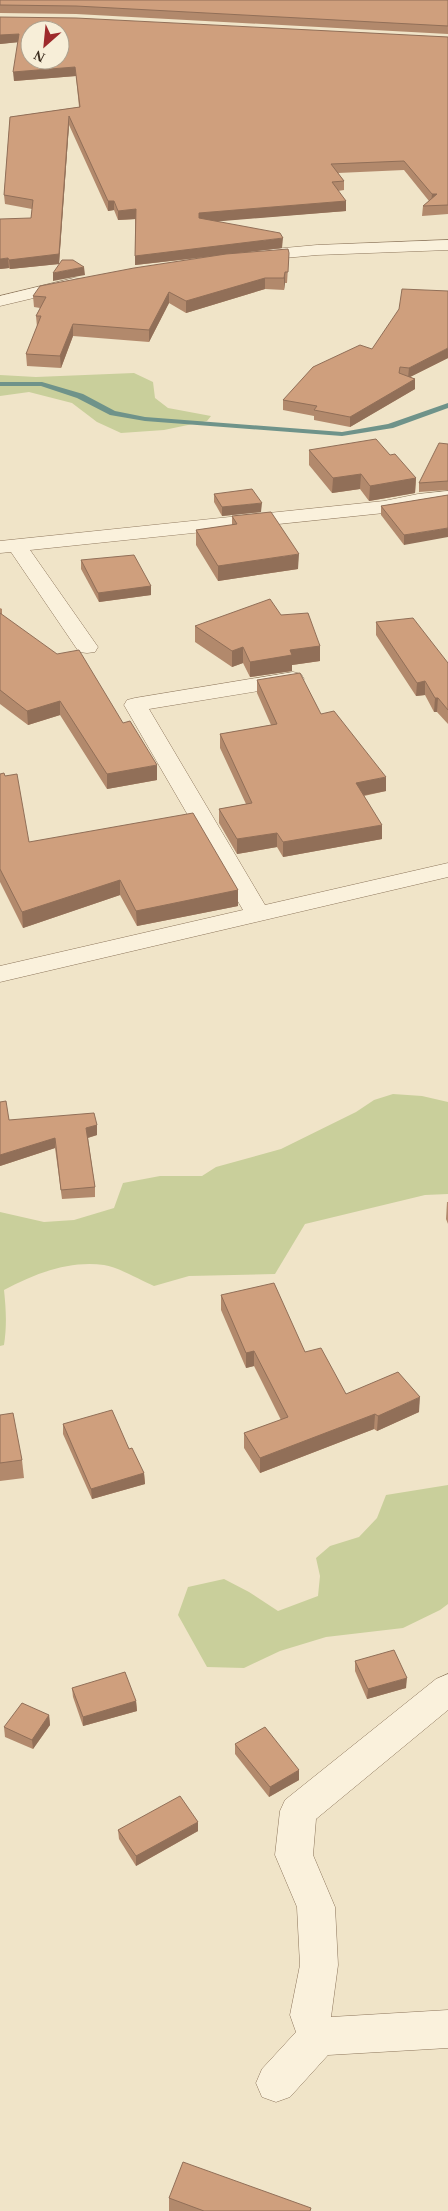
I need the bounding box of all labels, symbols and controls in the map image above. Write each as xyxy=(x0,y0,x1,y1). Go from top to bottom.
north arrow xyxy=(20,20,70,70)
text: N xyxy=(31,47,47,65)

